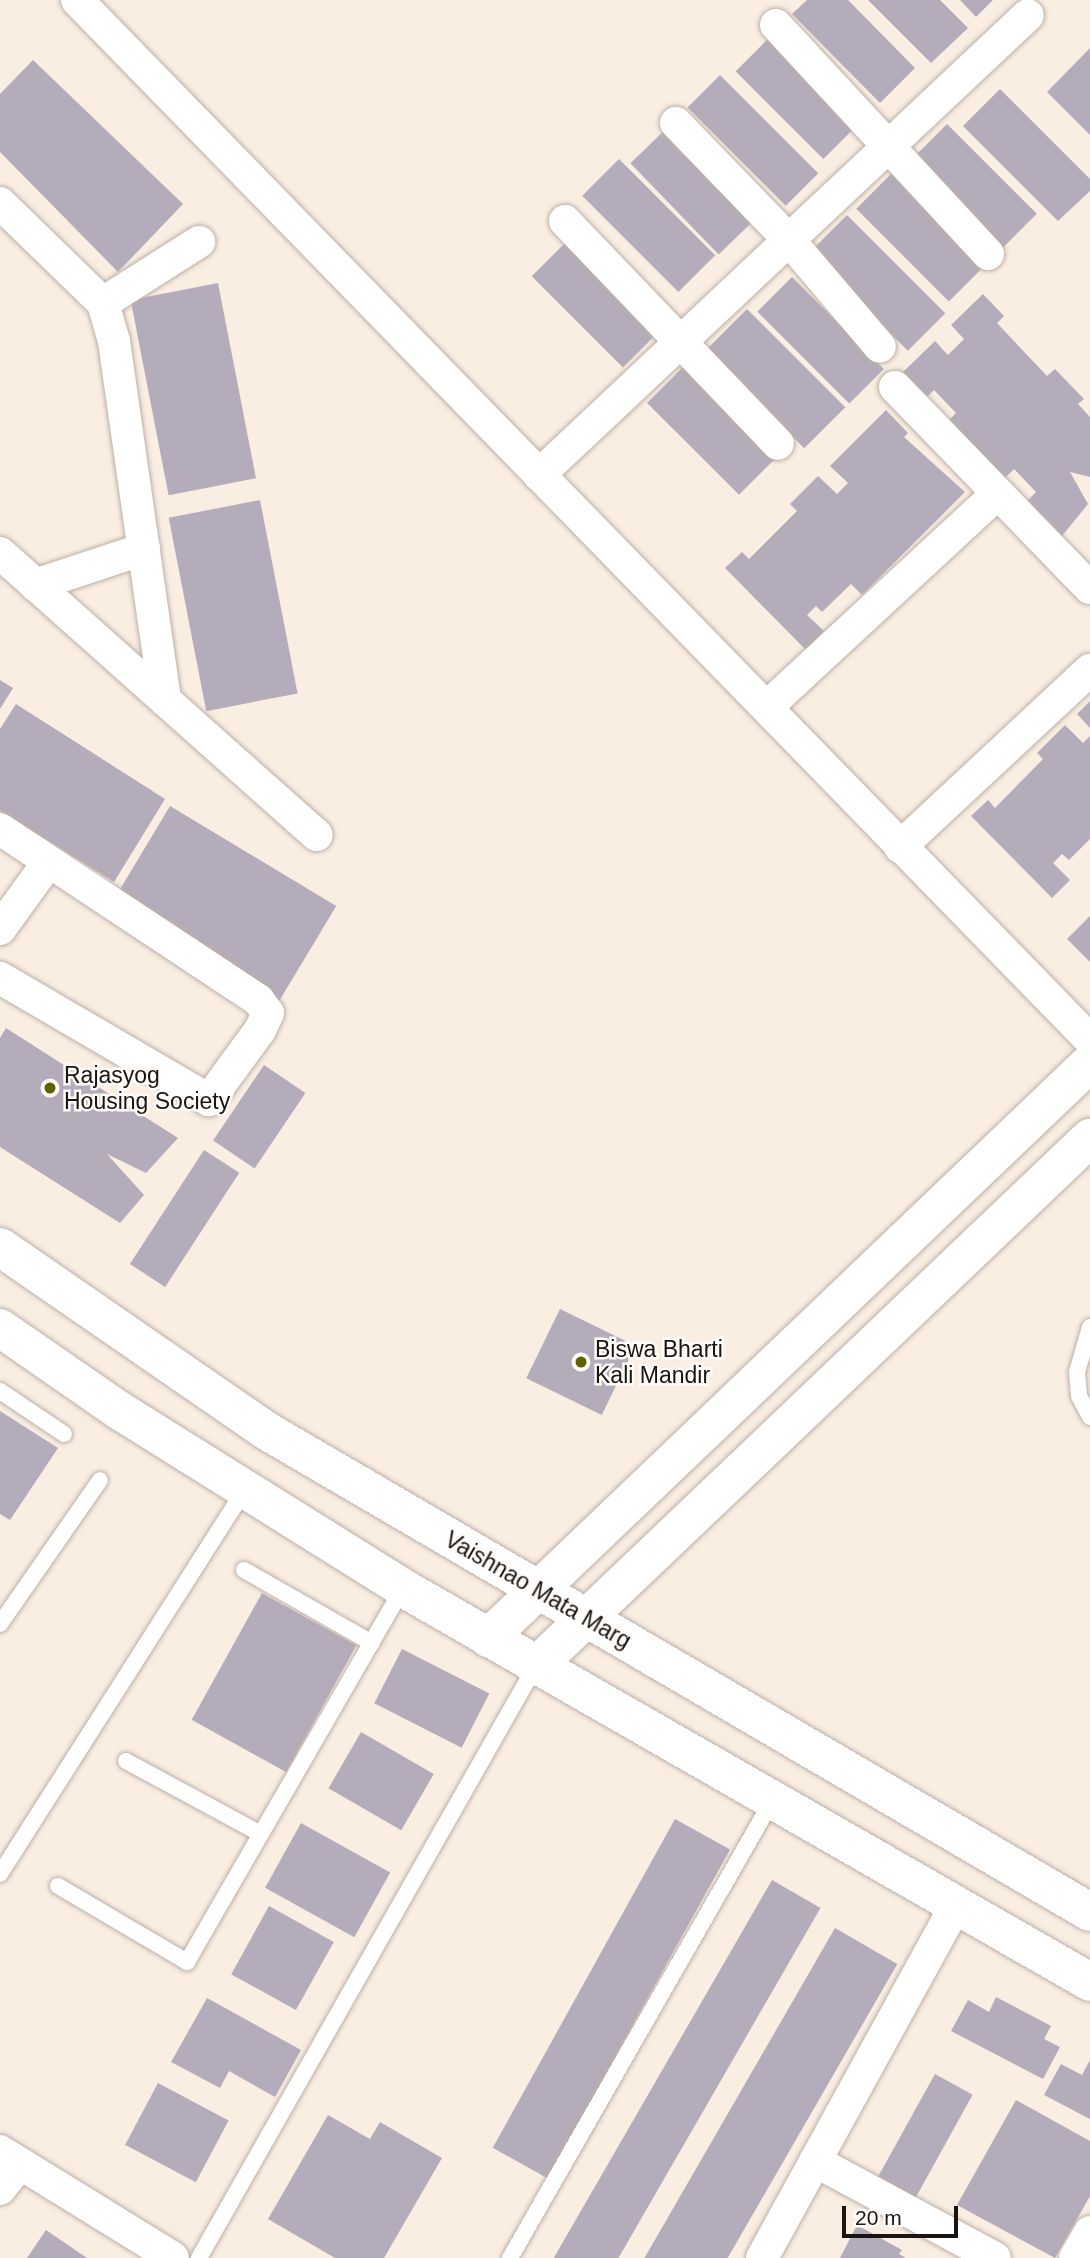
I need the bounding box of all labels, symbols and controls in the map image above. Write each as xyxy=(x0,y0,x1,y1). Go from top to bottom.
place label: Rajasyog Housing Society xyxy=(64,1061,230,1115)
marker: Rajasyog Housing Society xyxy=(42,1080,58,1096)
place label: Biswa Bharti Kali Mandir xyxy=(595,1335,723,1389)
marker: Biswa Bharti Kali Mandir xyxy=(573,1354,589,1370)
street label: Vaishnao Mata Marg xyxy=(440,1525,636,1655)
scale bar xyxy=(845,2192,960,2236)
text: 20 m xyxy=(855,2206,902,2229)

